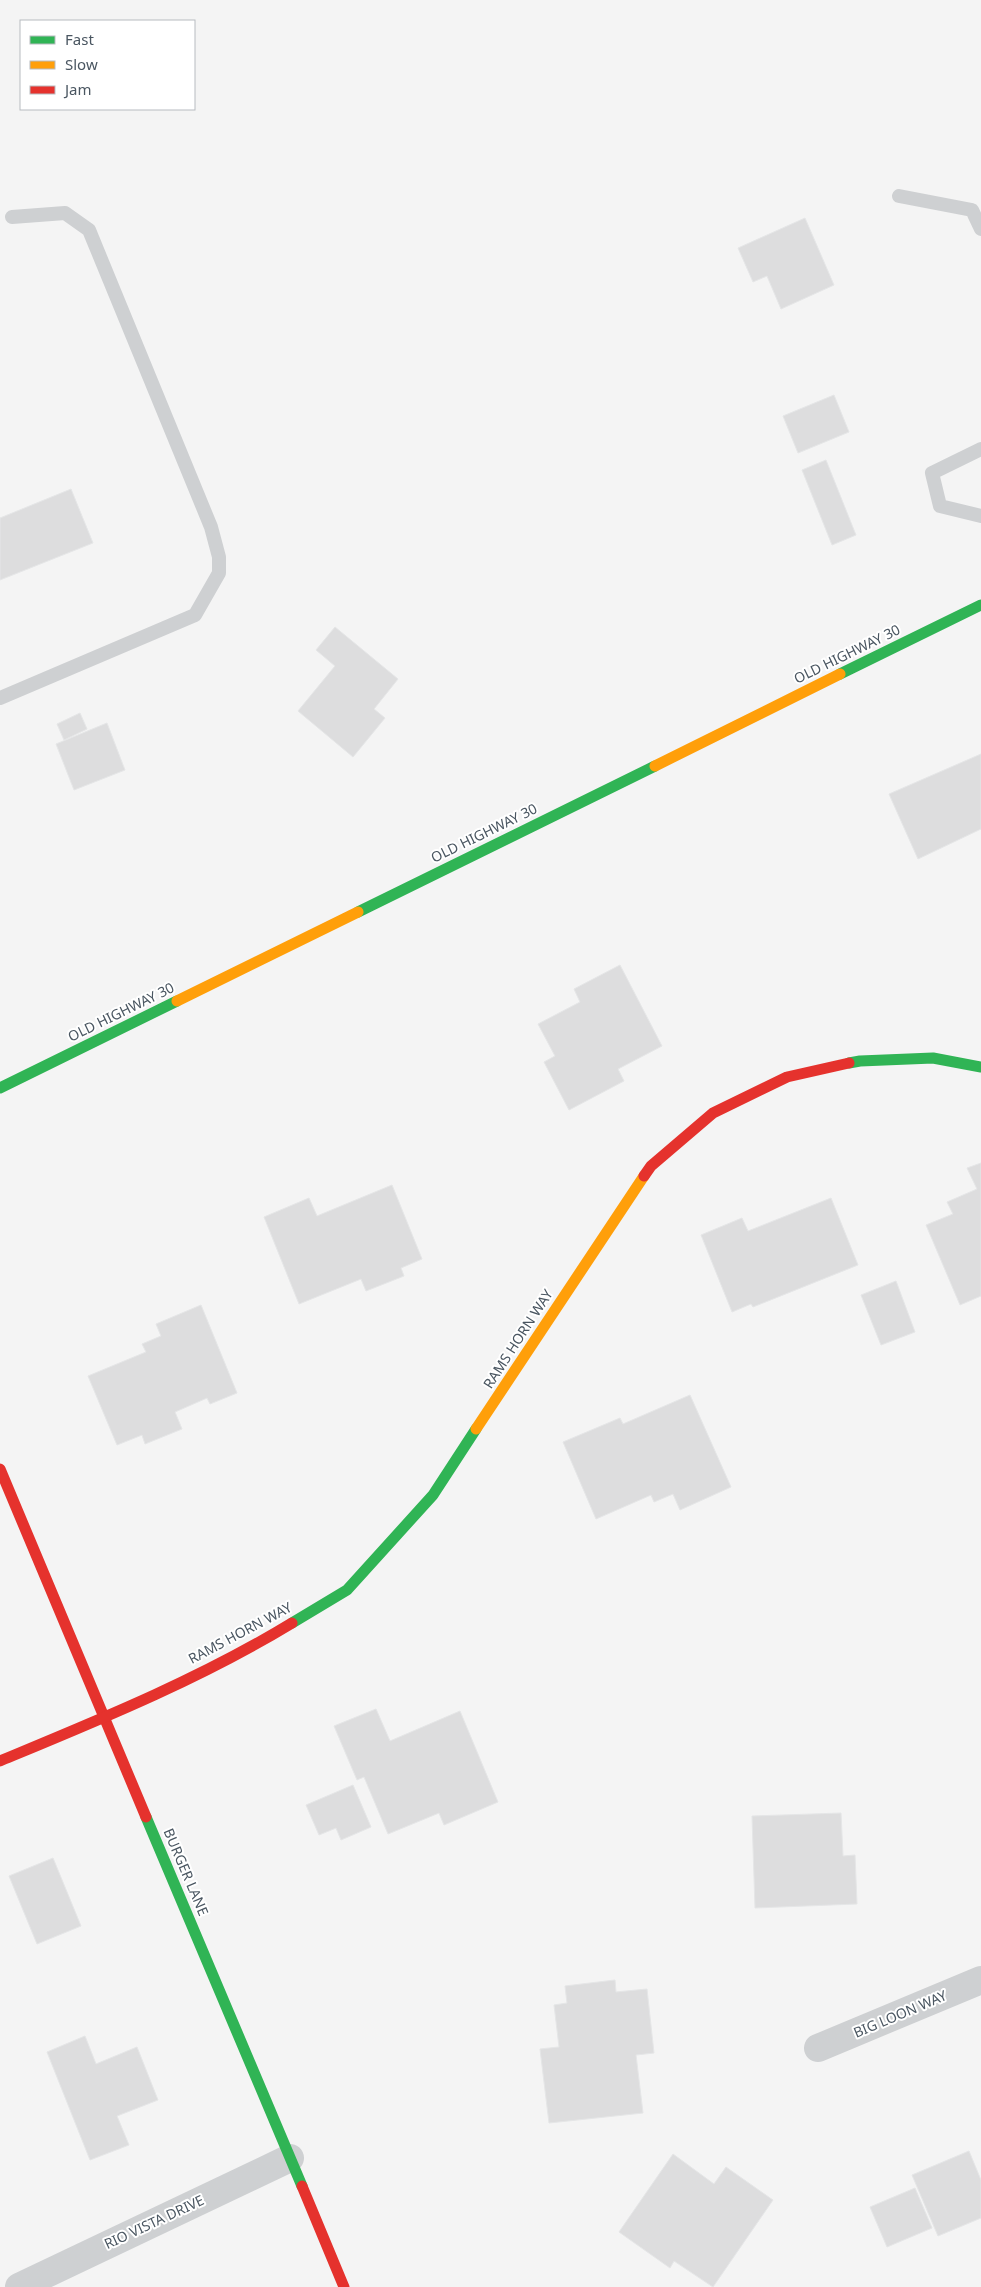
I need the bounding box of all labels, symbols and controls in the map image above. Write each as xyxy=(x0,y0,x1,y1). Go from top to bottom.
legend xyxy=(20,20,195,110)
text: Fast xyxy=(65,29,94,49)
text: Slow xyxy=(65,54,98,74)
text: Jam xyxy=(63,79,92,99)
street label: OLD HIGHWAY 30 xyxy=(791,620,903,688)
street label: OLD HIGHWAY 30 xyxy=(428,799,540,867)
street label: OLD HIGHWAY 30 xyxy=(65,978,177,1046)
street label: RAMS HORN WAY xyxy=(478,1285,557,1392)
street label: RAMS HORN WAY xyxy=(185,1597,295,1668)
street label: BURGER LANE xyxy=(160,1825,213,1918)
street label: BIG LOON WAY xyxy=(850,1985,949,2042)
street label: RIO VISTA DRIVE xyxy=(101,2190,207,2253)

